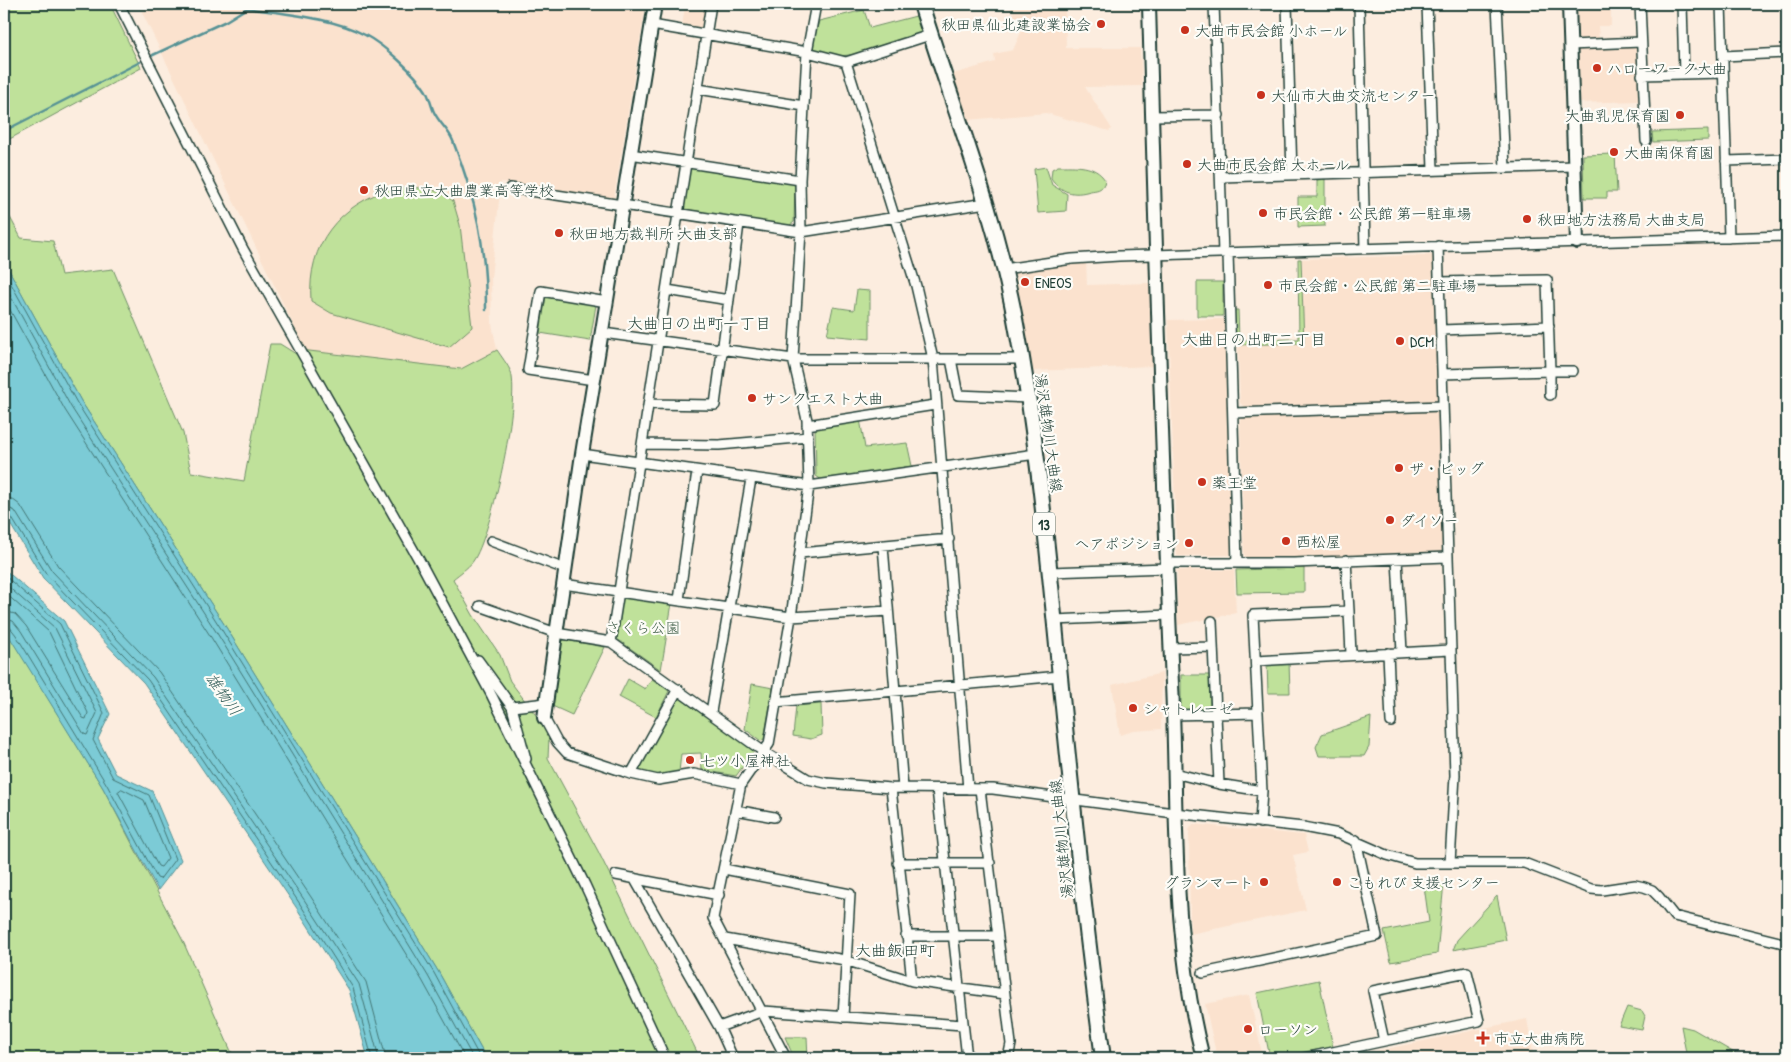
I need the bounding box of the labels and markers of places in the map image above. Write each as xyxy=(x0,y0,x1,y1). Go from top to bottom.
place label: 秋田県仙北建設業協会 xyxy=(941,14,1091,35)
marker: 秋田県仙北建設業協会 xyxy=(1095,18,1107,30)
place label: 大曲市民会館 小ホール xyxy=(1195,20,1348,41)
marker: 大曲市民会館 小ホール xyxy=(1179,24,1191,36)
place label: ハローワーク大曲 xyxy=(1607,58,1727,79)
marker: ハローワーク大曲 xyxy=(1591,62,1603,74)
place label: 大仙市大曲交流センター xyxy=(1271,85,1435,106)
marker: 大仙市大曲交流センター xyxy=(1255,89,1267,101)
place label: 大曲乳児保育園 xyxy=(1565,105,1670,126)
marker: 大曲乳児保育園 xyxy=(1674,109,1686,121)
place label: 大曲南保育園 xyxy=(1624,142,1714,163)
marker: 大曲南保育園 xyxy=(1608,146,1620,158)
place label: 大曲市民会館 大ホール xyxy=(1197,154,1350,175)
marker: 大曲市民会館 大ホール xyxy=(1181,158,1193,170)
place label: 秋田県立大曲農業高等学校 xyxy=(374,180,554,201)
marker: 秋田県立大曲農業高等学校 xyxy=(358,184,370,196)
place label: 市民会館・公民館 第一駐車場 xyxy=(1273,203,1471,224)
marker: 市民会館・公民館 第一駐車場 xyxy=(1257,207,1269,219)
place label: 秋田地方法務局 大曲支局 xyxy=(1537,209,1705,230)
marker: 秋田地方法務局 大曲支局 xyxy=(1521,213,1533,225)
place label: 秋田地方裁判所 大曲支部 xyxy=(569,223,737,244)
marker: 秋田地方裁判所 大曲支部 xyxy=(553,227,565,239)
place label: ENEOS xyxy=(1035,272,1072,293)
place label: 市民会館・公民館 第二駐車場 xyxy=(1278,275,1476,296)
marker: ENEOS xyxy=(1019,276,1031,288)
marker: 市民会館・公民館 第二駐車場 xyxy=(1262,279,1274,291)
place label: DCM xyxy=(1410,331,1434,352)
marker: DCM xyxy=(1394,335,1406,347)
place label: サンクエスト大曲 xyxy=(762,388,883,409)
marker: サンクエスト大曲 xyxy=(746,392,758,404)
place label: ザ・ビッグ xyxy=(1409,458,1484,479)
marker: ザ・ビッグ xyxy=(1393,462,1405,474)
place label: 薬王堂 xyxy=(1212,472,1257,493)
marker: 薬王堂 xyxy=(1196,476,1208,488)
place label: ダイソー xyxy=(1400,510,1459,531)
marker: ダイソー xyxy=(1384,514,1396,526)
place label: 西松屋 xyxy=(1296,531,1341,552)
place label: ヘアポジション xyxy=(1075,533,1179,554)
marker: 西松屋 xyxy=(1280,535,1292,547)
marker: ヘアポジション xyxy=(1183,537,1195,549)
place label: シャトレーゼ xyxy=(1143,698,1234,719)
marker: シャトレーゼ xyxy=(1127,702,1139,714)
place label: 七ツ小屋神社 xyxy=(700,750,790,771)
marker: 七ツ小屋神社 xyxy=(684,754,696,766)
place label: グランマート xyxy=(1164,872,1254,893)
place label: こもれび 支援センター xyxy=(1347,872,1500,893)
marker: グランマート xyxy=(1258,876,1270,888)
marker: こもれび 支援センター xyxy=(1331,876,1343,888)
place label: ローソン xyxy=(1258,1019,1318,1040)
marker: ローソン xyxy=(1242,1023,1254,1035)
place label: 市立大曲病院 xyxy=(1494,1028,1584,1049)
marker: 市立大曲病院 xyxy=(1476,1031,1490,1045)

